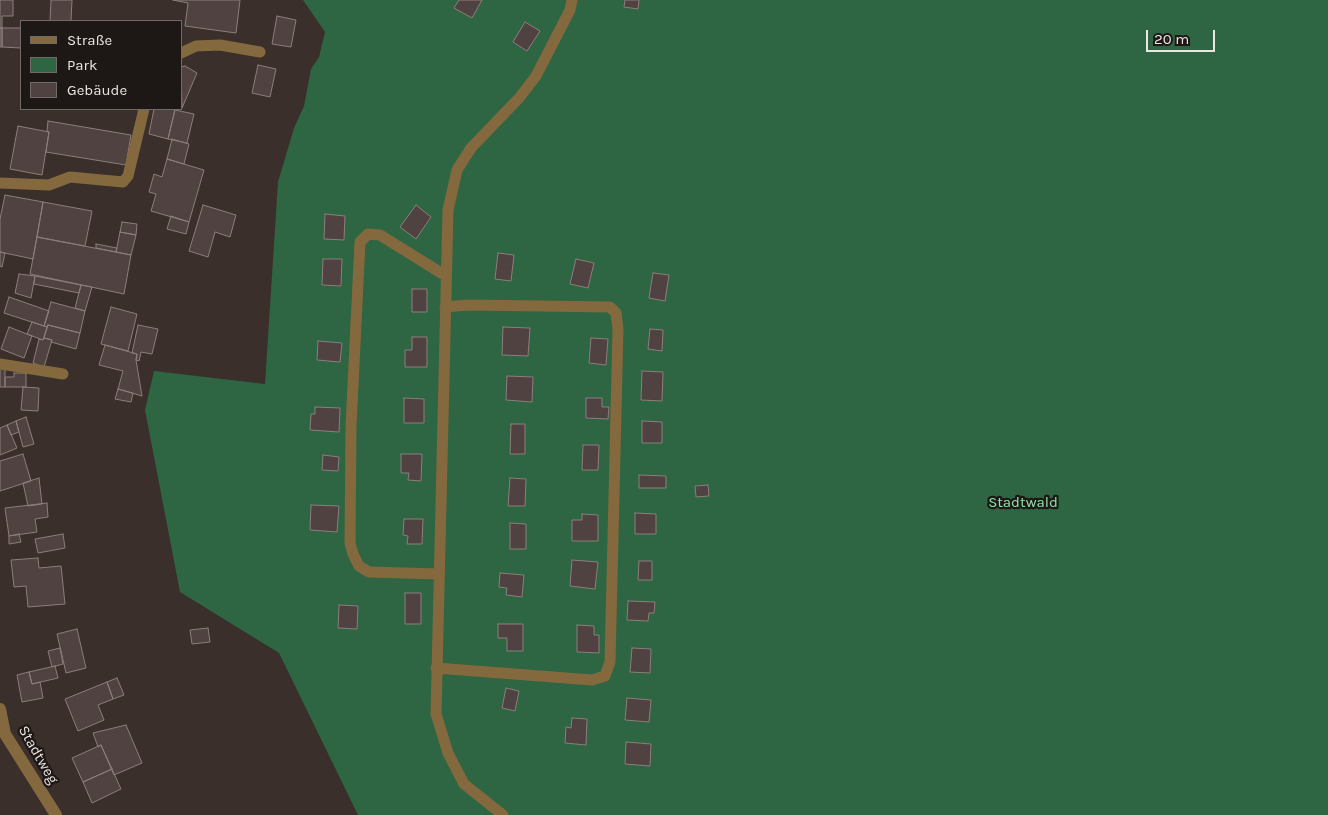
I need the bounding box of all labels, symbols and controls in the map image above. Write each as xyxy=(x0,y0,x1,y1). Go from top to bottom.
legend xyxy=(20,20,182,110)
scale bar xyxy=(1148,20,1217,52)
text: 20 m xyxy=(1154,30,1189,48)
text: Straße xyxy=(67,31,112,49)
text: Park xyxy=(67,56,97,74)
text: Gebäude xyxy=(67,81,127,99)
park label: Stadtwald xyxy=(988,494,1058,512)
street label: Stadtweg xyxy=(14,723,62,787)

